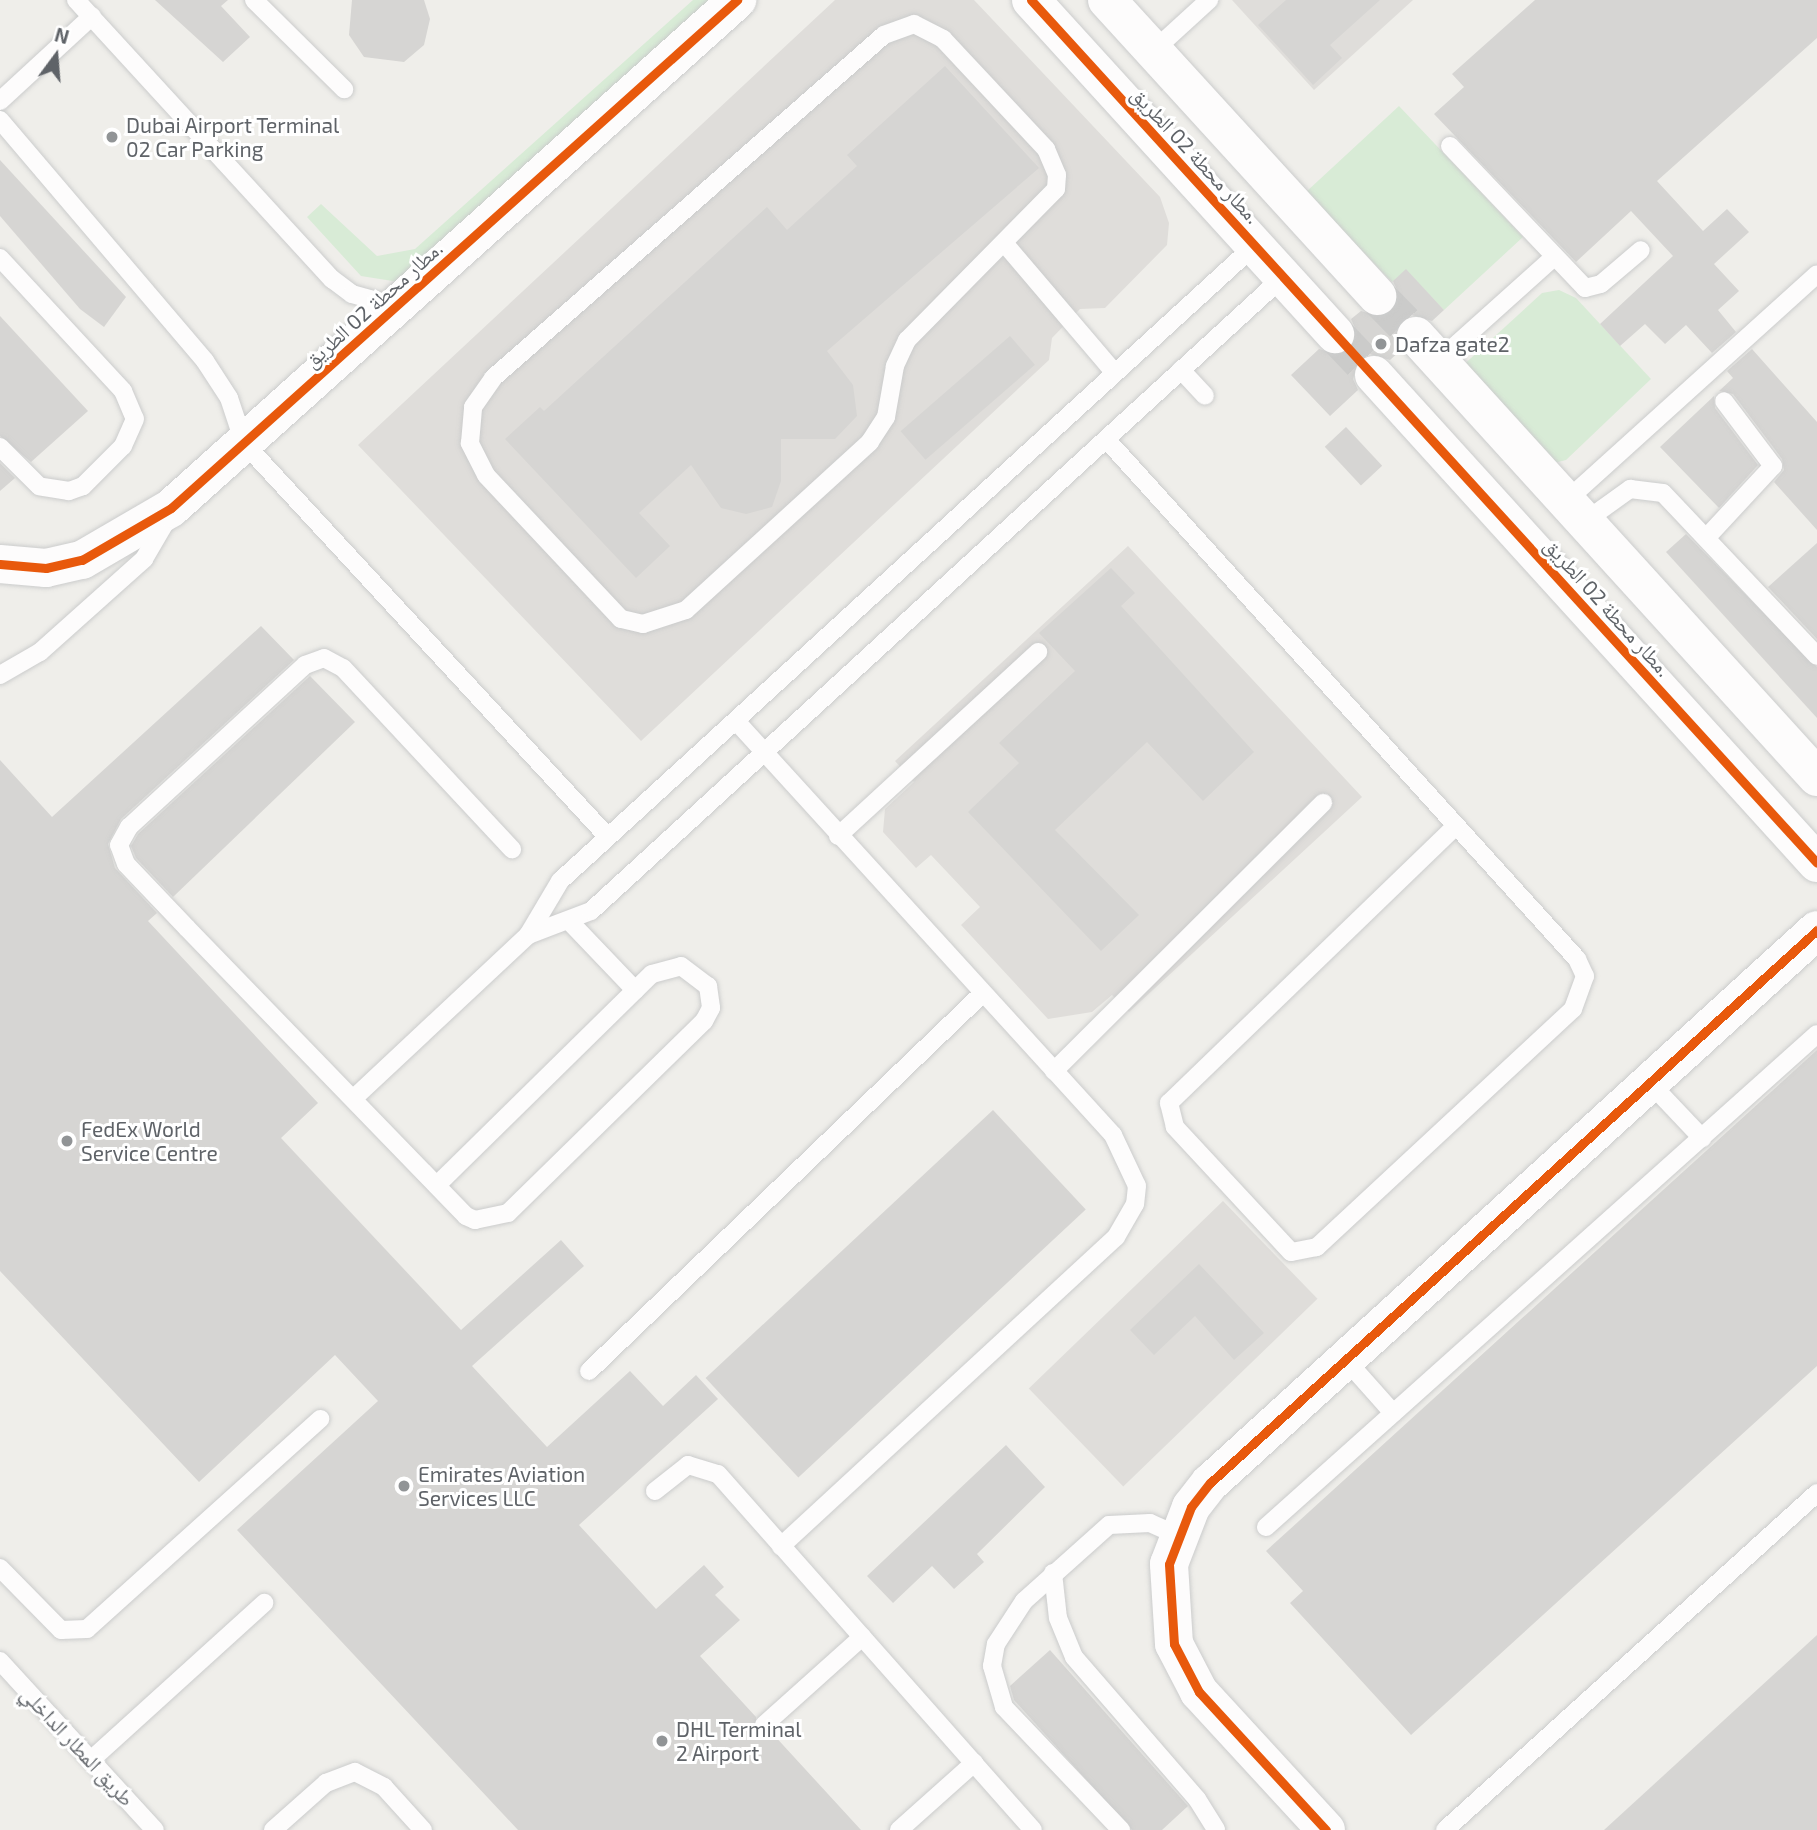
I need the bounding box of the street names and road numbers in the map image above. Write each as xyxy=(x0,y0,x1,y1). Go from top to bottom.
street label: مطار محطة 02 الطريق. xyxy=(1126,81,1266,229)
street label: مطار محطة 02 الطريق. xyxy=(299,235,447,373)
street label: مطار محطة 02 الطريق. xyxy=(1539,533,1677,681)
street label: طريق المطار الداخلي xyxy=(16,1681,140,1811)

